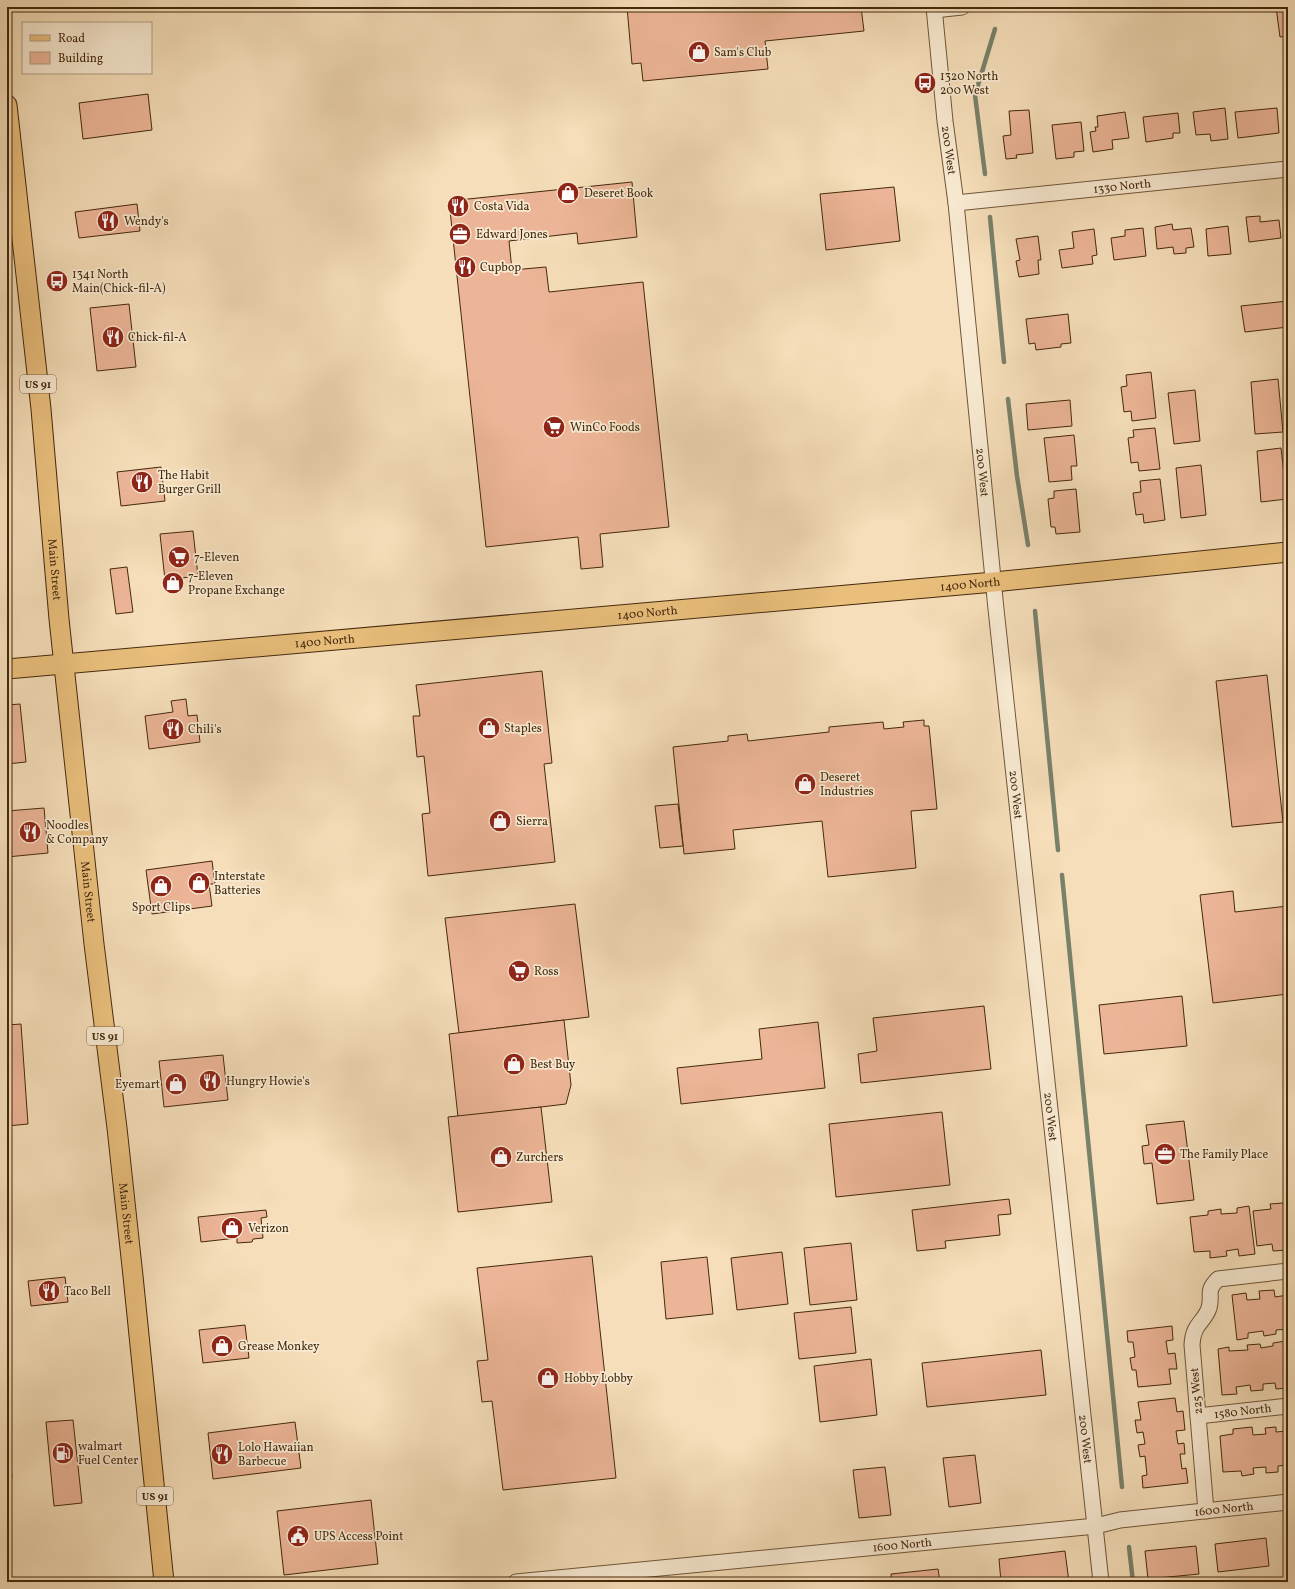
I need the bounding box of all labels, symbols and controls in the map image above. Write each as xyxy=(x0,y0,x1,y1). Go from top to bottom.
legend xyxy=(22,22,152,74)
text: Road xyxy=(58,31,85,47)
shop icon: Sam's Club xyxy=(686,39,712,65)
place label: Sam's Club xyxy=(714,45,772,61)
text: Building xyxy=(58,51,103,67)
place label: 1320 North 200 West xyxy=(940,69,998,99)
bus stop icon: 1320 North 200 West xyxy=(912,70,938,96)
street label: 200 West xyxy=(937,125,959,176)
street label: 1330 North xyxy=(1093,176,1152,198)
shop icon: Deseret Book xyxy=(555,180,581,206)
place label: Deseret Book xyxy=(584,186,654,202)
restaurant icon: Costa Vida xyxy=(445,193,471,219)
place label: Costa Vida xyxy=(474,199,530,215)
restaurant icon: Wendy's xyxy=(95,208,121,234)
place label: Wendy's xyxy=(124,214,169,230)
office icon: Edward Jones xyxy=(447,221,473,247)
place label: Edward Jones xyxy=(476,227,548,243)
restaurant icon: Cupbop xyxy=(452,254,478,280)
place label: Cupbop xyxy=(480,260,521,276)
place label: 1341 North Main(Chick-fil-A) xyxy=(72,267,166,297)
bus stop icon: 1341 North Main(Chick-fil-A) xyxy=(44,268,70,294)
restaurant icon: Chick-fil-A xyxy=(100,324,126,350)
place label: Chick-fil-A xyxy=(128,330,187,346)
road number: US 91 xyxy=(20,375,56,393)
supermarket icon: WinCo Foods xyxy=(541,414,567,440)
place label: WinCo Foods xyxy=(570,420,640,436)
street label: 200 West xyxy=(971,447,992,498)
place label: The Habit Burger Grill xyxy=(158,468,222,498)
restaurant icon: The Habit Burger Grill xyxy=(129,469,155,495)
street label: Main Street xyxy=(43,538,64,601)
supermarket icon: 7-Eleven xyxy=(166,544,192,570)
place label: 7-Eleven xyxy=(194,550,239,566)
place label: 7-Eleven Propane Exchange xyxy=(188,569,285,599)
shop icon: 7-Eleven Propane Exchange xyxy=(160,570,186,596)
street label: 1400 North xyxy=(940,574,1001,596)
street label: 1400 North xyxy=(617,603,678,624)
street label: 1400 North xyxy=(294,631,356,653)
shop icon: Staples xyxy=(476,715,502,741)
restaurant icon: Chili's xyxy=(160,716,186,742)
place label: Staples xyxy=(504,721,542,737)
place label: Chili's xyxy=(188,722,222,738)
street label: 200 West xyxy=(1004,769,1026,820)
place label: Deseret Industries xyxy=(820,770,874,800)
shop icon: Deseret Industries xyxy=(792,771,818,797)
shop icon: Sierra xyxy=(487,808,513,834)
place label: Sierra xyxy=(516,814,548,830)
place label: Noodles & Company xyxy=(46,818,109,848)
restaurant icon: Noodles & Company xyxy=(17,819,43,845)
street label: Main Street xyxy=(76,860,99,923)
place label: Interstate Batteries xyxy=(214,869,265,899)
shop icon: Interstate Batteries xyxy=(186,870,212,896)
shop icon: Sport Clips xyxy=(148,873,174,899)
place label: Sport Clips xyxy=(132,900,190,916)
supermarket icon: Ross xyxy=(506,958,532,984)
place label: Ross xyxy=(534,964,559,980)
road number: US 91 xyxy=(87,1027,123,1045)
shop icon: Best Buy xyxy=(501,1051,527,1077)
place label: Best Buy xyxy=(530,1057,576,1073)
restaurant icon: Hungry Howie's xyxy=(197,1068,223,1094)
shop icon: Eyemart xyxy=(163,1071,189,1097)
place label: Hungry Howie's xyxy=(226,1074,310,1090)
place label: Eyemart xyxy=(115,1077,160,1093)
street label: 200 West xyxy=(1039,1092,1060,1142)
office icon: The Family Place xyxy=(1152,1141,1178,1167)
shop icon: Zurchers xyxy=(488,1144,514,1170)
place label: The Family Place xyxy=(1180,1147,1268,1163)
place label: Zurchers xyxy=(516,1150,563,1166)
street label: Main Street xyxy=(114,1182,137,1245)
shop icon: Verizon xyxy=(219,1215,245,1241)
place label: Verizon xyxy=(248,1221,289,1237)
restaurant icon: Taco Bell xyxy=(36,1278,62,1304)
place label: Taco Bell xyxy=(64,1284,111,1300)
shop icon: Grease Monkey xyxy=(209,1333,235,1359)
place label: Grease Monkey xyxy=(238,1339,320,1355)
shop icon: Hobby Lobby xyxy=(535,1365,561,1391)
street label: 225 West xyxy=(1187,1367,1207,1415)
place label: Hobby Lobby xyxy=(564,1371,634,1387)
street label: 1580 North xyxy=(1213,1401,1272,1423)
street label: 200 West xyxy=(1074,1414,1095,1464)
place label: walmart Fuel Center xyxy=(78,1439,138,1469)
fuel station icon: walmart Fuel Center xyxy=(50,1440,76,1466)
place label: Lolo Hawaiian Barbecue xyxy=(238,1440,314,1470)
restaurant icon: Lolo Hawaiian Barbecue xyxy=(209,1441,235,1467)
road number: US 91 xyxy=(137,1487,173,1505)
street label: 1600 North xyxy=(1194,1499,1255,1521)
public building icon: UPS Access Point xyxy=(285,1523,311,1549)
place label: UPS Access Point xyxy=(314,1529,404,1545)
street label: 1600 North xyxy=(872,1535,933,1557)

